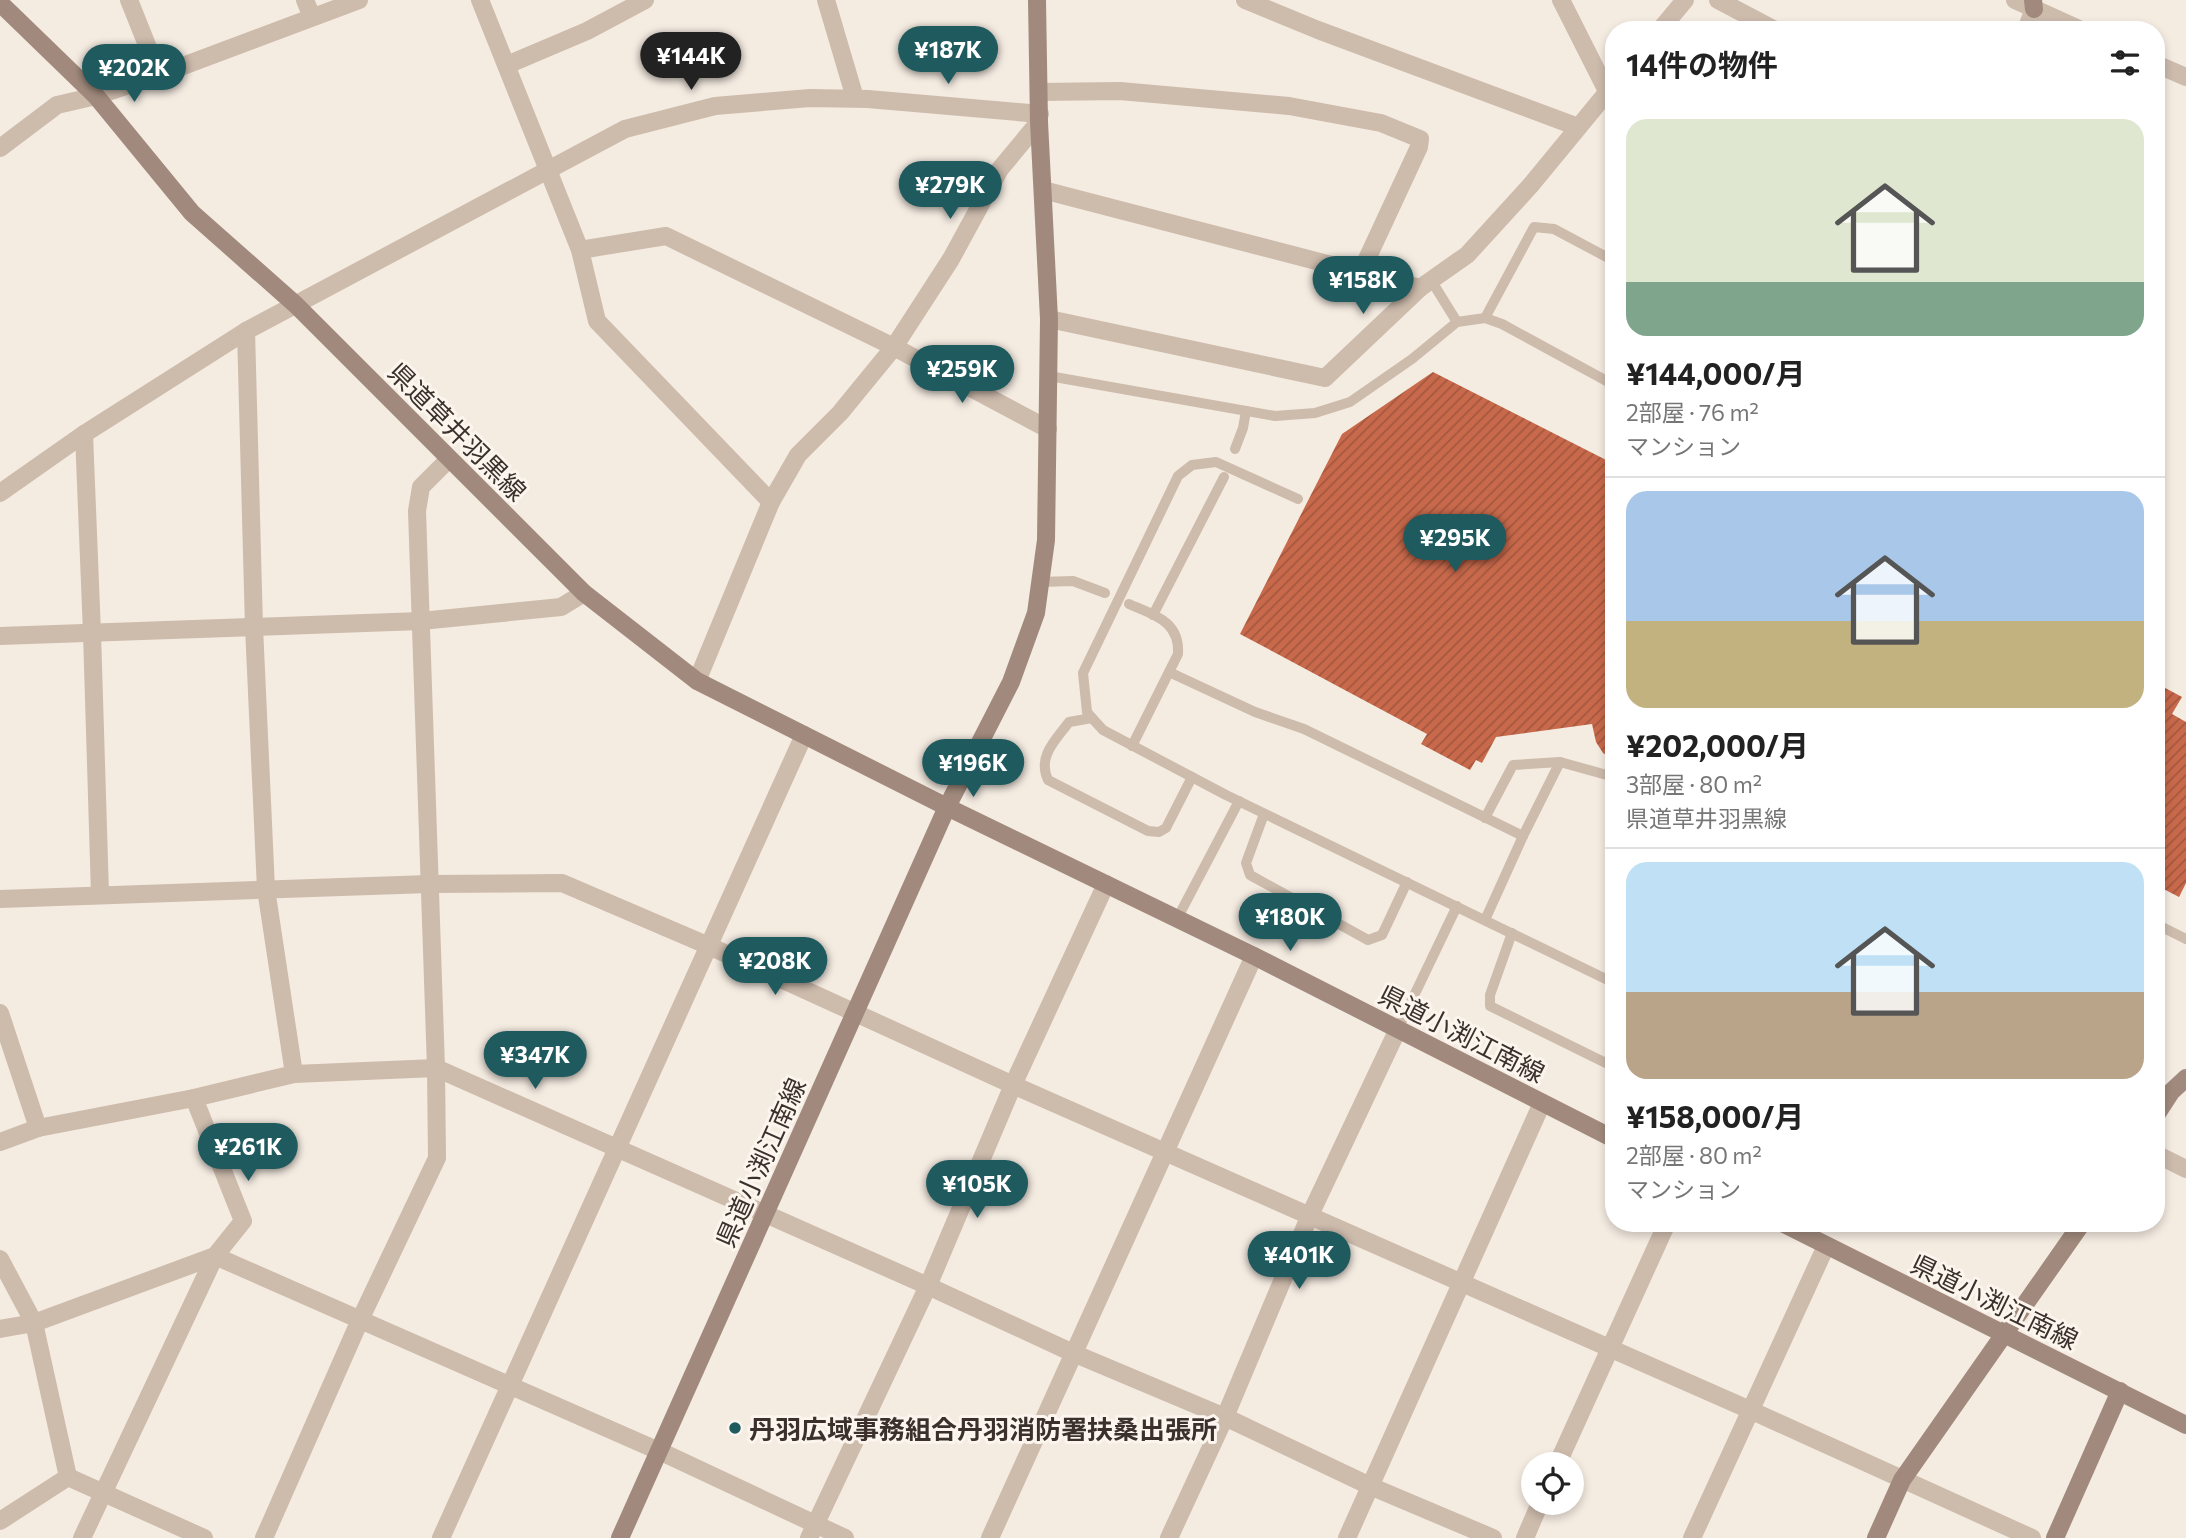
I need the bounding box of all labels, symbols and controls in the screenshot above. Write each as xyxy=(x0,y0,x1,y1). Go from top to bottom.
pin: ¥187K xyxy=(899,27,997,86)
pin: ¥144K xyxy=(642,32,740,92)
text: ¥187K xyxy=(914,35,982,63)
text: ¥144K xyxy=(656,41,726,69)
pin: ¥202K xyxy=(85,44,183,104)
icon: filters xyxy=(2106,44,2144,82)
text: 14件の物件 xyxy=(1626,45,1778,82)
text: ¥202K xyxy=(98,53,170,81)
pin: ¥279K xyxy=(901,162,999,221)
icon: home xyxy=(1822,165,1948,291)
text: ¥279K xyxy=(915,170,985,198)
pin: ¥158K xyxy=(1314,256,1412,316)
text: ¥158K xyxy=(1329,265,1397,293)
pin: ¥259K xyxy=(913,346,1011,405)
text: ¥259K xyxy=(926,354,998,382)
text: ¥144,000/月 xyxy=(1626,354,1805,391)
street label: 県道草井羽黒線 xyxy=(383,356,533,506)
text: 2部屋 · 76 m² xyxy=(1626,398,1759,426)
text: マンション xyxy=(1626,432,1741,460)
pin: ¥295K xyxy=(1406,514,1504,574)
text: ¥295K xyxy=(1419,523,1491,551)
icon: home xyxy=(1822,537,1948,663)
text: ¥202,000/月 xyxy=(1626,726,1809,763)
pin: ¥196K xyxy=(924,740,1022,799)
text: ¥196K xyxy=(938,748,1008,776)
text: 3部屋 · 80 m² xyxy=(1626,770,1762,798)
text: 県道草井羽黒線 xyxy=(1626,804,1787,832)
pin: ¥180K xyxy=(1241,894,1339,953)
text: ¥180K xyxy=(1255,902,1325,930)
icon: home xyxy=(1822,908,1948,1034)
pin: ¥208K xyxy=(726,937,824,997)
text: ¥208K xyxy=(738,946,812,974)
street label: 県道小渕江南線 xyxy=(1374,978,1550,1088)
pin: ¥347K xyxy=(486,1032,584,1091)
text: ¥347K xyxy=(500,1040,570,1068)
street label: 県道小渕江南線 xyxy=(709,1073,811,1251)
text: ¥158,000/月 xyxy=(1626,1097,1804,1134)
pin: ¥261K xyxy=(199,1124,297,1183)
text: ¥261K xyxy=(214,1132,282,1160)
text: 2部屋 · 80 m² xyxy=(1626,1141,1762,1169)
pin: ¥105K xyxy=(928,1160,1026,1220)
text: ¥105K xyxy=(942,1169,1012,1197)
text: マンション xyxy=(1626,1175,1741,1203)
pin: ¥401K xyxy=(1250,1232,1348,1291)
text: ¥401K xyxy=(1264,1240,1334,1268)
street label: 県道小渕江南線 xyxy=(1906,1247,2084,1355)
place label: 丹羽広域事務組合丹羽消防署扶桑出張所 xyxy=(749,1413,1217,1444)
marker: 丹羽広域事務組合丹羽消防署扶桑出張所 xyxy=(727,1420,743,1436)
map controls xyxy=(1521,1452,1584,1515)
button: locate xyxy=(1521,1452,1584,1515)

